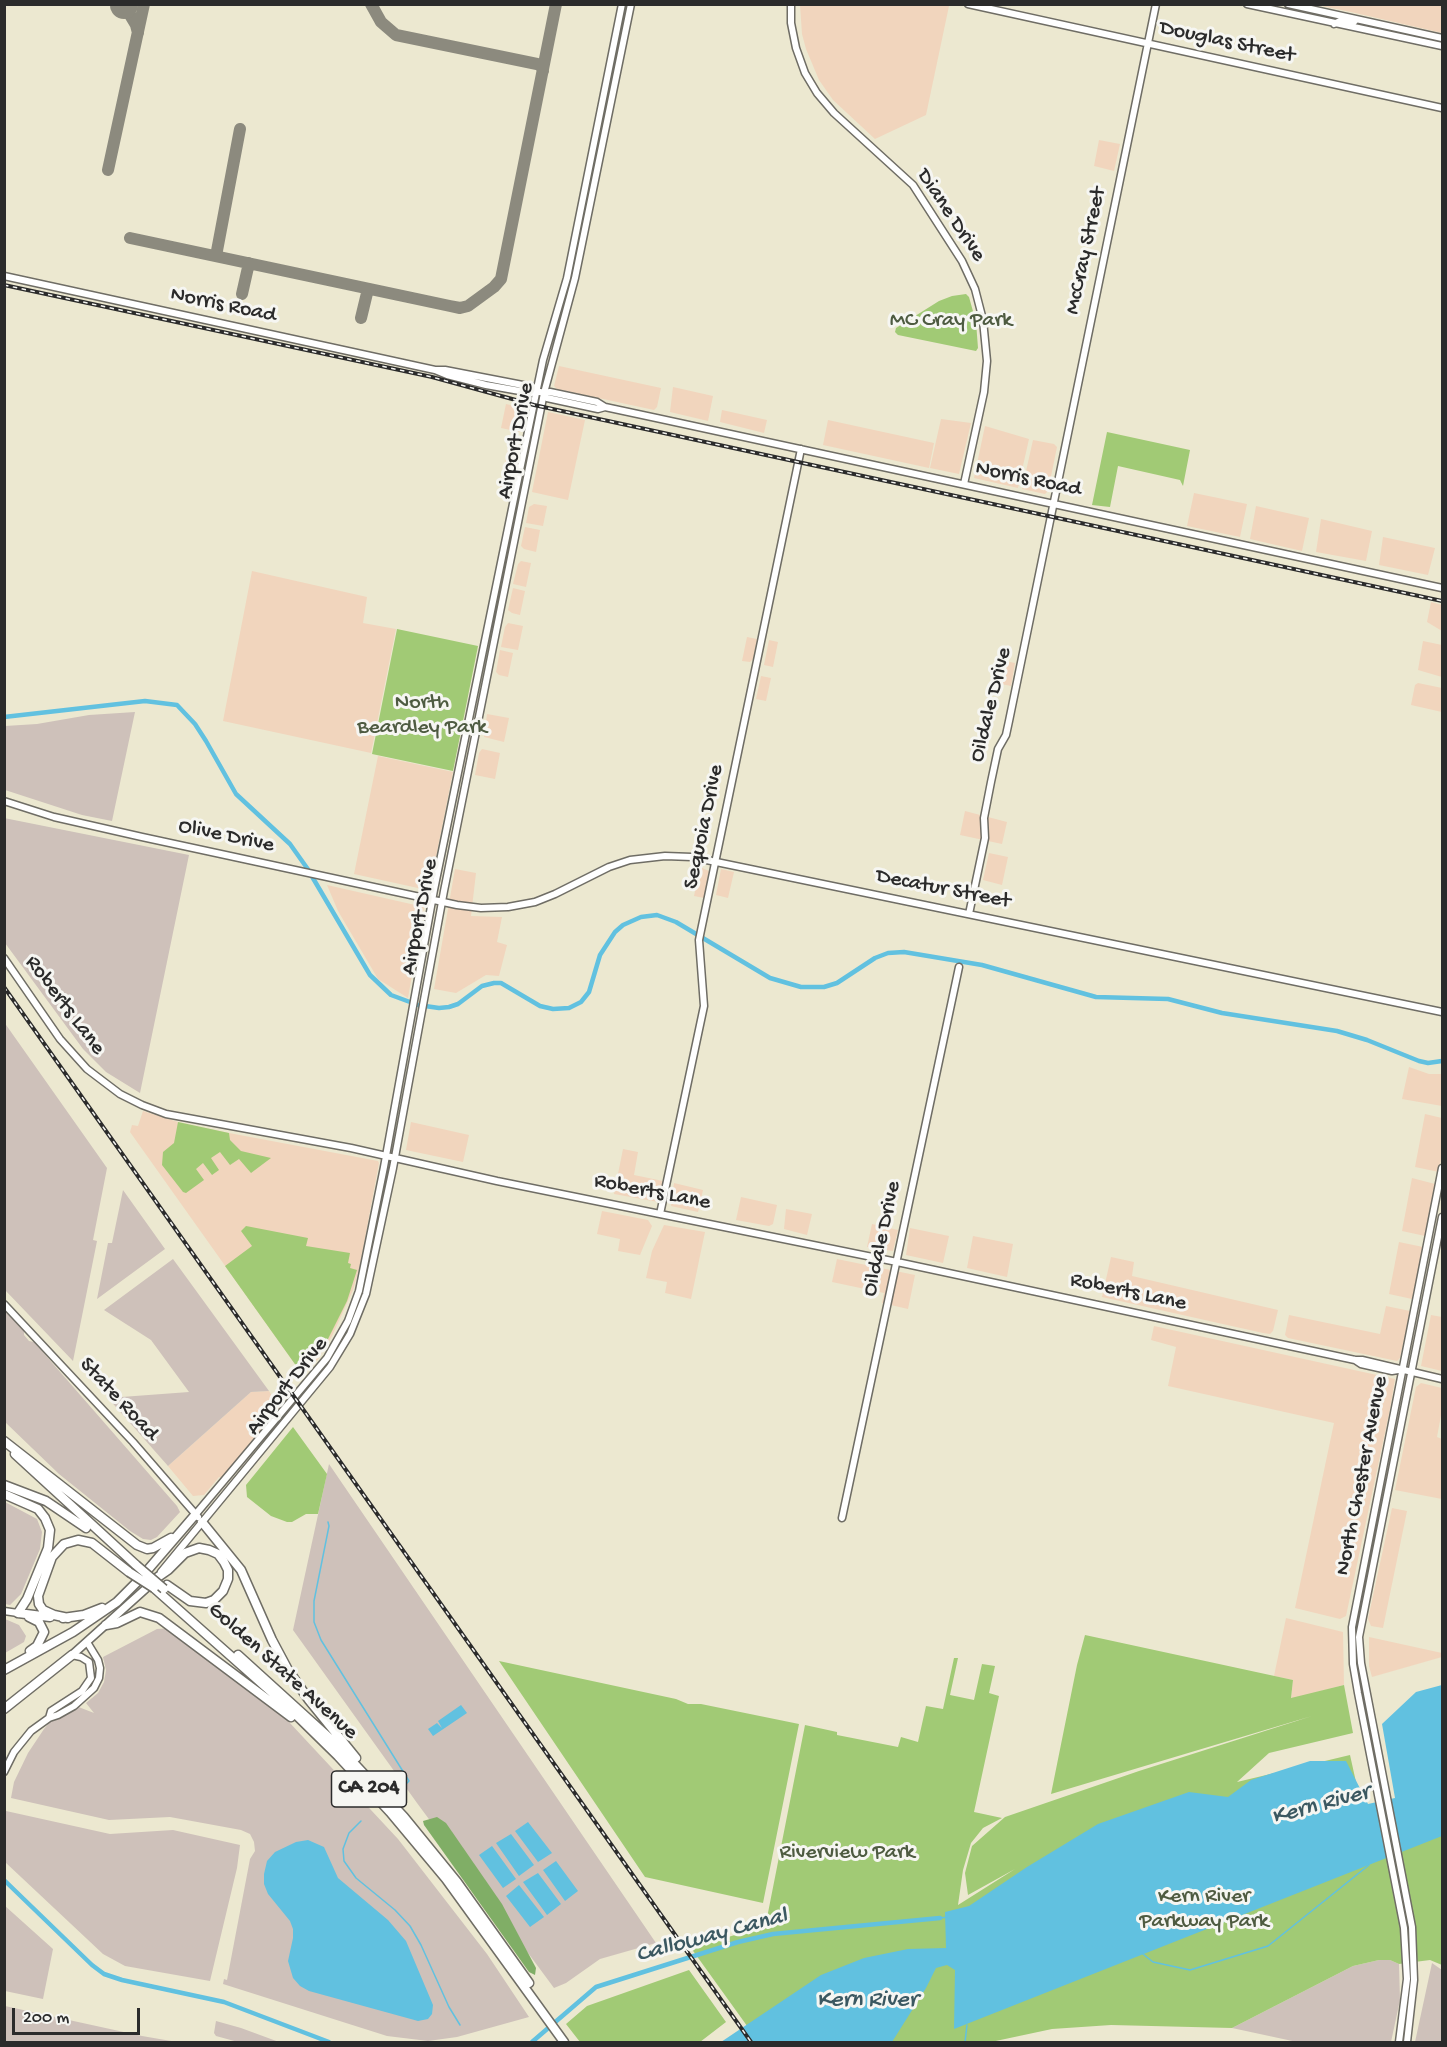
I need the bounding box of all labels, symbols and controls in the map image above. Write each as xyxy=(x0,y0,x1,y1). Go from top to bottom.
street label: Douglas Street xyxy=(1157,16,1297,70)
street label: Diane Drive xyxy=(909,165,991,267)
street label: McCray Street xyxy=(1061,185,1113,317)
street label: Norris Road xyxy=(168,282,278,330)
park label: MC Cray Park xyxy=(890,309,1012,335)
street label: Airport Drive xyxy=(493,381,541,501)
street label: Norris Road xyxy=(973,456,1083,504)
street label: Oildale Drive xyxy=(965,645,1019,765)
park label: North Beardley Park xyxy=(357,691,487,742)
street label: Sequoia Drive xyxy=(679,762,731,892)
street label: Olive Drive xyxy=(176,814,276,860)
street label: Airport Drive xyxy=(397,857,445,977)
street label: Decatur Street xyxy=(874,864,1012,916)
street label: Roberts Lane xyxy=(18,951,110,1061)
street label: Roberts Lane xyxy=(592,1169,712,1217)
street label: Oildale Drive xyxy=(858,1179,908,1299)
street label: Roberts Lane xyxy=(1068,1268,1188,1318)
street label: Airport Drive xyxy=(241,1332,335,1442)
street label: State Road xyxy=(73,1353,163,1447)
street label: North Chester Avenue xyxy=(1331,1374,1395,1578)
street label: Golden State Avenue xyxy=(201,1598,363,1746)
road number: CA 204 xyxy=(332,1771,406,1807)
water label: Kern River xyxy=(1269,1779,1373,1833)
park label: Riverview Park xyxy=(779,1841,915,1867)
park label: Kern River Parkway Park xyxy=(1139,1885,1269,1936)
water label: Calloway Canal xyxy=(633,1903,791,1971)
water label: Kern River xyxy=(817,1987,917,2015)
scale bar xyxy=(15,1996,142,2034)
text: 200 m xyxy=(23,2008,69,2029)

